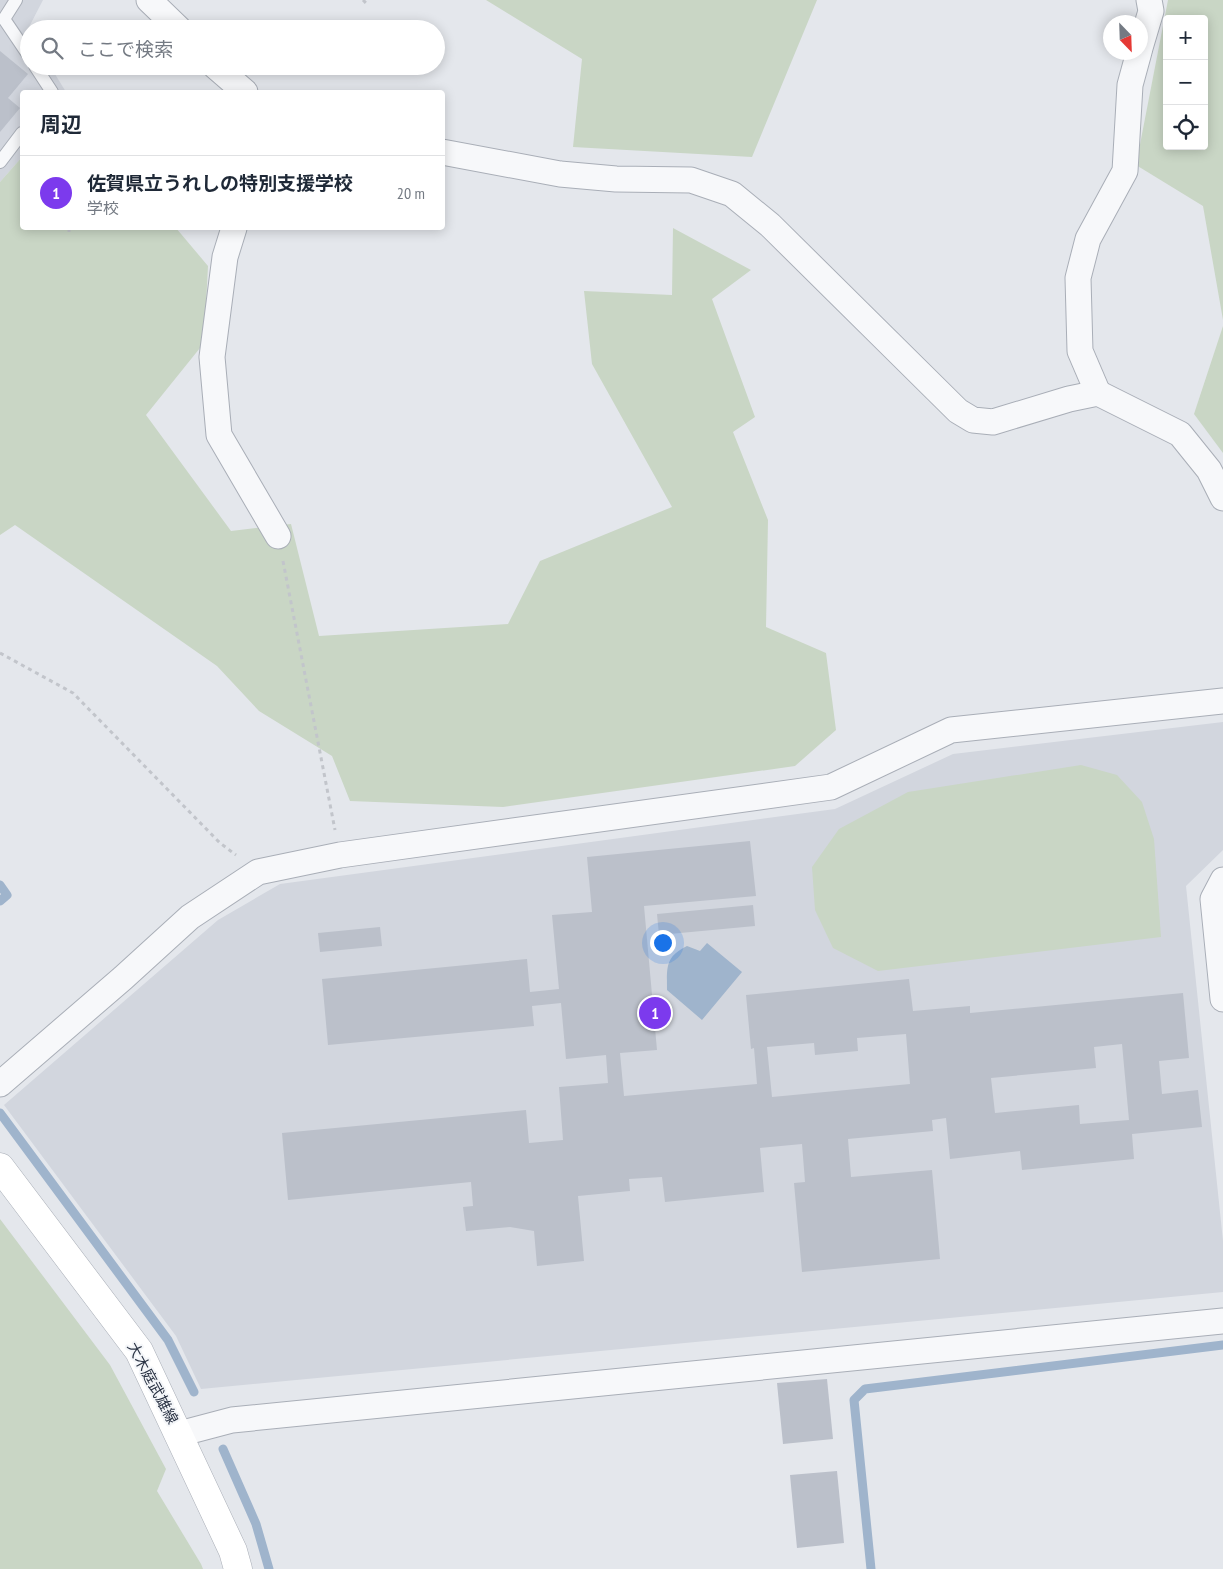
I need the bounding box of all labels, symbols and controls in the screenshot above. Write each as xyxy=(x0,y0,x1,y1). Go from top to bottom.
north arrow xyxy=(1103,15,1148,60)
map controls xyxy=(1163,15,1208,150)
button: + xyxy=(1163,15,1208,60)
search box xyxy=(20,20,445,75)
icon: search xyxy=(38,34,66,62)
text: ここで検索 xyxy=(78,37,173,61)
button: − xyxy=(1163,60,1208,105)
button: locate xyxy=(1163,105,1208,150)
text: 周辺 xyxy=(40,111,82,138)
text: 佐賀県立うれしの特別支援学校 xyxy=(87,171,353,195)
text: 1 xyxy=(52,183,60,203)
text: 20 m xyxy=(397,183,425,203)
text: 学校 xyxy=(87,198,119,218)
your location xyxy=(650,930,676,956)
pin: 1 xyxy=(639,994,671,1032)
street label: 大木庭武雄線 xyxy=(123,1339,183,1427)

